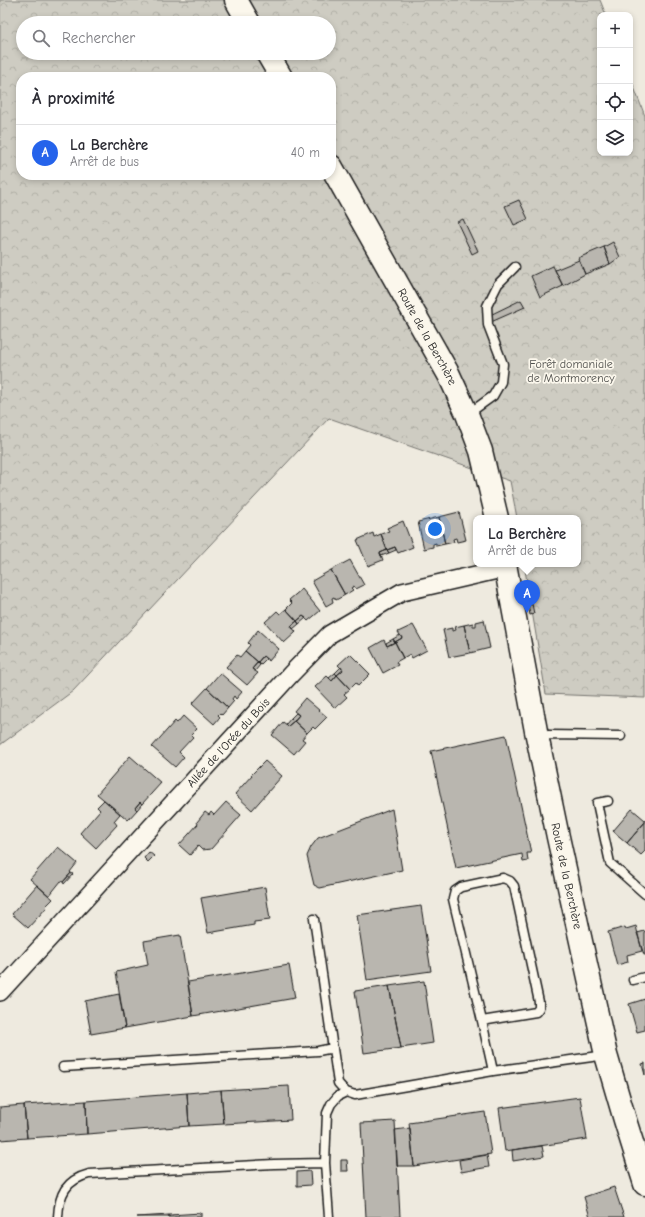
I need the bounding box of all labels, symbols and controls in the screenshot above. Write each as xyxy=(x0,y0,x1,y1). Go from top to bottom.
map controls xyxy=(597,12,633,156)
button: + xyxy=(597,12,633,48)
search box xyxy=(16,16,336,60)
icon: search xyxy=(30,27,52,49)
text: Rechercher xyxy=(62,29,135,47)
button: − xyxy=(597,48,633,84)
button: locate xyxy=(597,84,633,120)
text: À proximité xyxy=(32,89,115,108)
button: layers xyxy=(597,120,633,156)
text: La Berchère xyxy=(70,136,148,154)
text: A xyxy=(41,145,49,160)
text: 40 m xyxy=(291,145,320,160)
text: Arrêt de bus xyxy=(70,154,139,169)
street label: Route de la Berchère xyxy=(395,286,460,387)
park label: Forêt domaniale de Montmorency xyxy=(527,357,615,385)
popup xyxy=(473,515,581,567)
your location xyxy=(425,519,445,539)
text: La Berchère xyxy=(488,525,566,543)
text: Arrêt de bus xyxy=(488,543,557,558)
pin: A xyxy=(514,580,540,613)
street label: Allée de l'Orée du Bois xyxy=(184,695,272,790)
street label: Route de la Berchère xyxy=(548,821,585,930)

